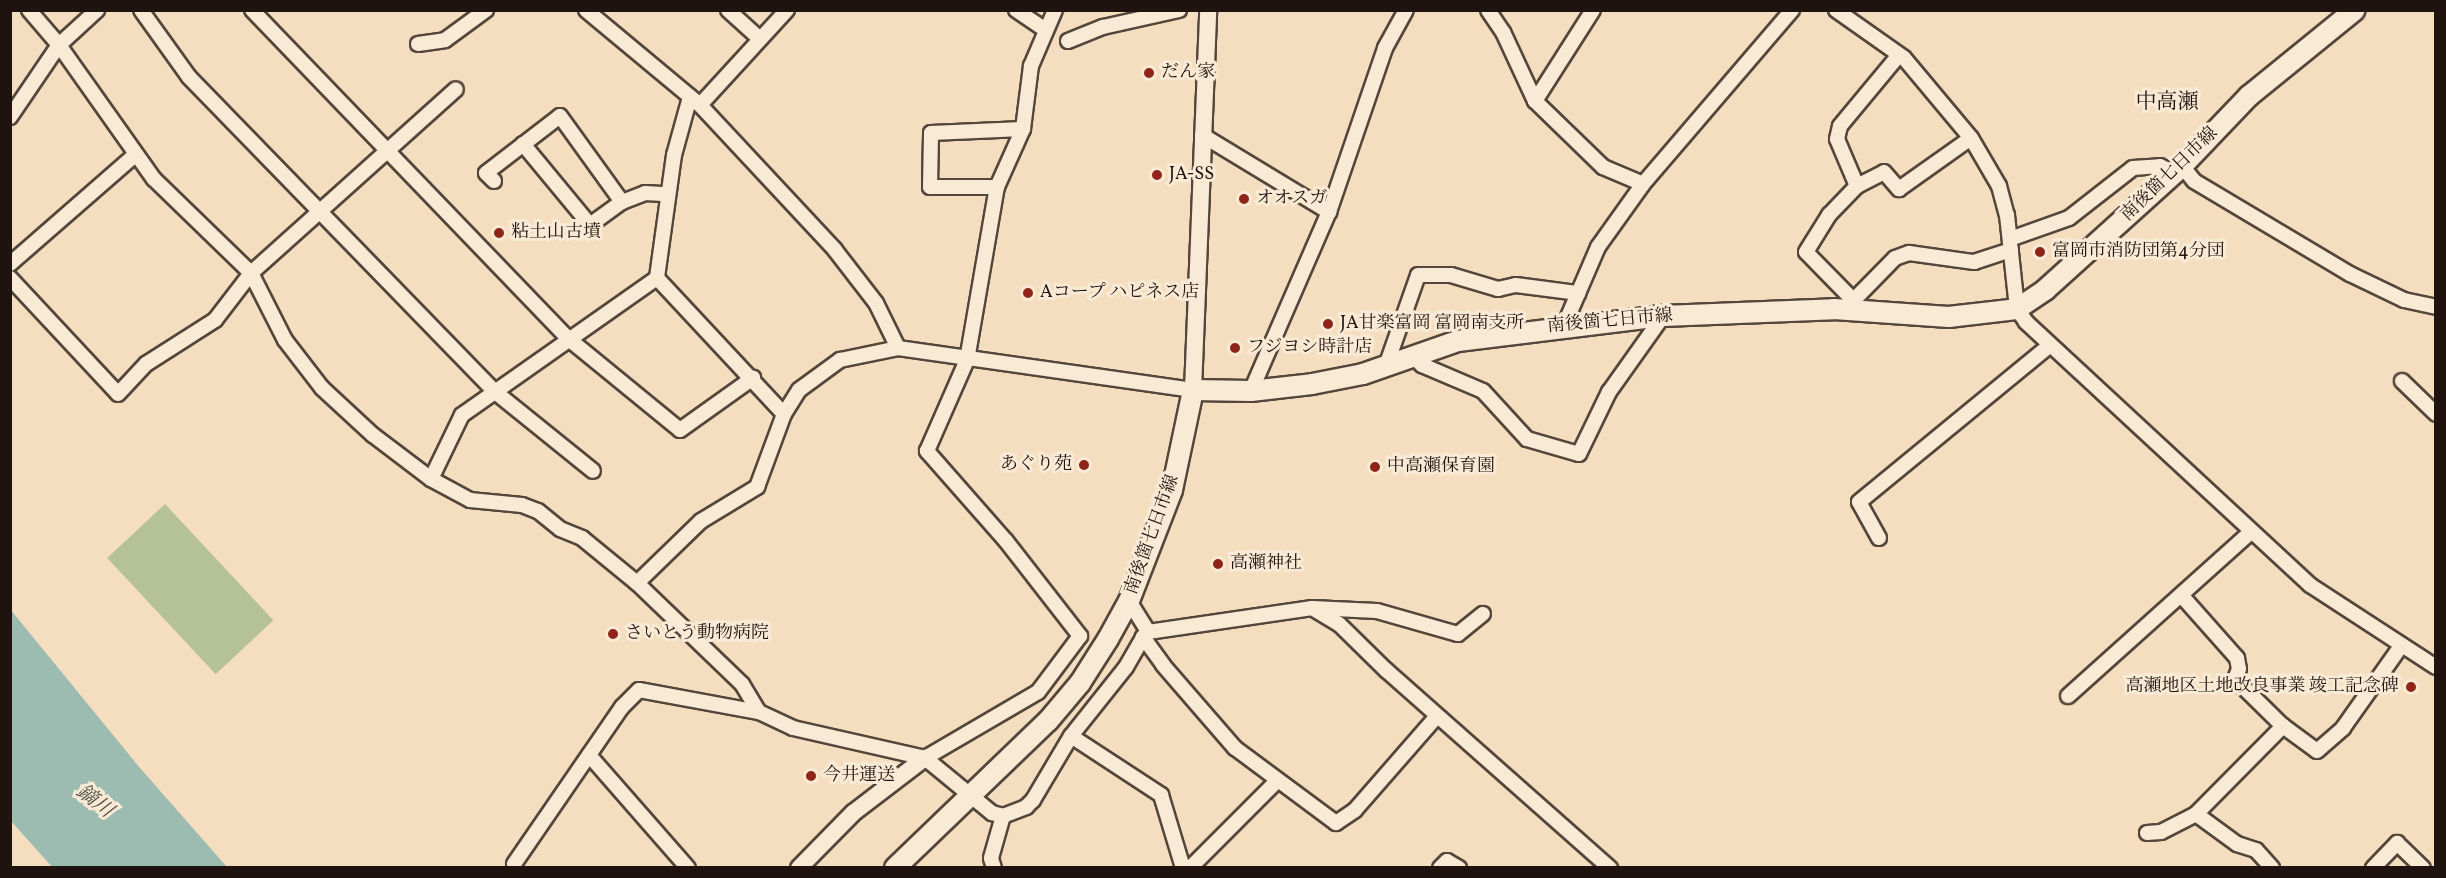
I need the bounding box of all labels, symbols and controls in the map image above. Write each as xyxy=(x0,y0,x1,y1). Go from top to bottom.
place label: だん家 xyxy=(1161,62,1215,84)
marker: だん家 xyxy=(1142,66,1156,80)
district label: 中高瀬 xyxy=(2136,90,2198,116)
street label: 南後箇七日市線 xyxy=(2117,123,2223,227)
place label: JA-SS xyxy=(1169,164,1214,186)
marker: JA-SS xyxy=(1150,168,1164,182)
place label: オオスガ xyxy=(1256,188,1328,210)
marker: オオスガ xyxy=(1237,192,1251,206)
place label: 粘土山古墳 xyxy=(511,222,601,244)
marker: 粘土山古墳 xyxy=(492,226,506,240)
place label: 富岡市消防団第4分団 xyxy=(2052,241,2225,263)
marker: 富岡市消防団第4分団 xyxy=(2033,245,2047,259)
place label: Aコープ ハピネス店 xyxy=(1040,282,1200,304)
marker: Aコープ ハピネス店 xyxy=(1021,286,1035,300)
street label: 南後箇七日市線 xyxy=(1546,306,1674,338)
place label: JA甘楽富岡 富岡南支所 xyxy=(1340,313,1524,335)
marker: JA甘楽富岡 富岡南支所 xyxy=(1321,317,1335,331)
place label: フジヨシ時計店 xyxy=(1247,337,1373,359)
marker: フジヨシ時計店 xyxy=(1228,341,1242,355)
place label: あぐり苑 xyxy=(1000,454,1072,476)
place label: 中高瀬保育園 xyxy=(1387,456,1495,478)
marker: あぐり苑 xyxy=(1077,458,1091,472)
marker: 中高瀬保育園 xyxy=(1368,460,1382,474)
street label: 南後箇七日市線 xyxy=(1121,472,1185,598)
place label: 高瀬神社 xyxy=(1230,553,1302,575)
marker: 高瀬神社 xyxy=(1211,557,1225,571)
place label: さいとう動物病院 xyxy=(625,623,769,645)
marker: さいとう動物病院 xyxy=(606,627,620,641)
place label: 高瀬地区土地改良事業 竣工記念碑 xyxy=(2125,676,2399,698)
marker: 高瀬地区土地改良事業 竣工記念碑 xyxy=(2404,680,2418,694)
place label: 今井運送 xyxy=(823,765,895,787)
marker: 今井運送 xyxy=(804,769,818,783)
water label: 鏑川 xyxy=(71,780,117,824)

